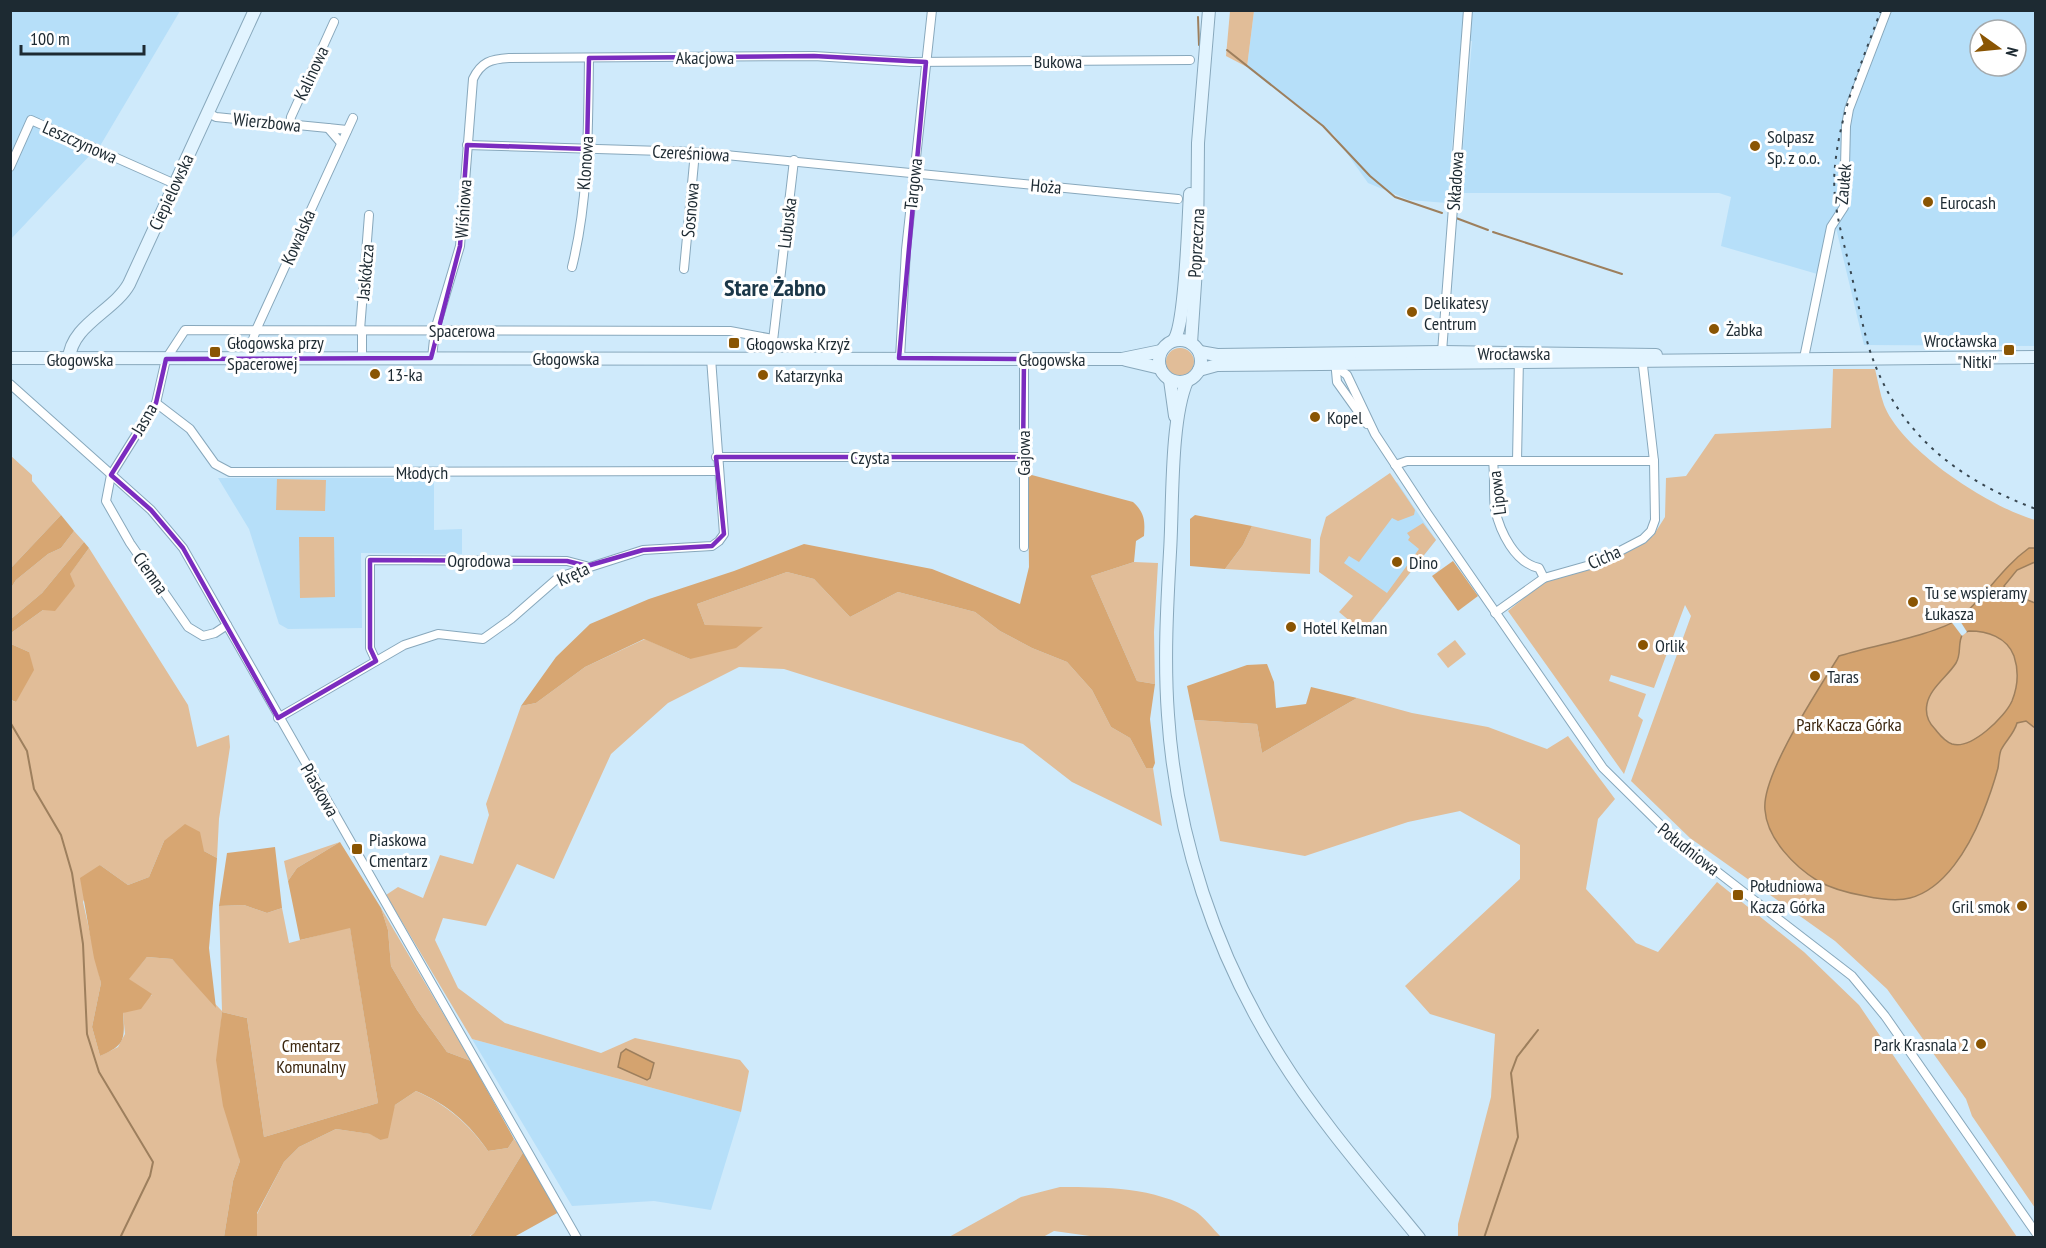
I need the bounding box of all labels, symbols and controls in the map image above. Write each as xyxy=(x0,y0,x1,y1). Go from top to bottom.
scale bar xyxy=(21,18,144,56)
north arrow xyxy=(1968,18,2028,78)
text: 100 m xyxy=(30,27,70,50)
street label: Kalinowa xyxy=(289,42,333,104)
text: N xyxy=(2002,45,2023,59)
street label: Akacjowa xyxy=(676,46,734,69)
street label: Bukowa xyxy=(1034,50,1082,73)
street label: Wierzbowa xyxy=(232,107,302,137)
street label: Leszczynowa xyxy=(39,115,121,169)
place label: Solpasz Sp. z o.o. xyxy=(1767,125,1820,169)
street label: Klonowa xyxy=(572,135,598,191)
street label: Czereśniowa xyxy=(652,139,730,167)
marker: Solpasz Sp. z o.o. xyxy=(1748,139,1762,153)
street label: Ciepielowska xyxy=(143,150,199,234)
street label: Składowa xyxy=(1441,151,1469,211)
street label: Targowa xyxy=(899,157,927,211)
street label: Zaułek xyxy=(1830,162,1856,206)
street label: Hoża xyxy=(1030,173,1062,199)
street label: Wiśniowa xyxy=(449,179,477,239)
street label: Sosnowa xyxy=(676,182,704,238)
place label: Eurocash xyxy=(1940,191,1996,214)
marker: Eurocash xyxy=(1921,195,1935,209)
street label: Lubuska xyxy=(772,196,802,250)
street label: Kowalska xyxy=(276,206,320,268)
street label: Poprzeczna xyxy=(1183,208,1209,278)
street label: Jaskółcza xyxy=(351,243,379,302)
district label: Stare Żabno xyxy=(724,272,826,303)
place label: Delikatesy Centrum xyxy=(1424,291,1488,335)
marker: Delikatesy Centrum xyxy=(1405,305,1419,319)
place label: Żabka xyxy=(1726,318,1763,341)
street label: Spacerowa xyxy=(429,319,495,342)
marker: Żabka xyxy=(1707,322,1721,336)
place label: Wrocławska "Nitki" xyxy=(1924,329,1997,373)
place label: Głogowska przy Spacerowej xyxy=(227,331,324,375)
place label: Głogowska Krzyż xyxy=(746,332,850,355)
marker: Głogowska Krzyż xyxy=(727,336,741,350)
street label: Wrocławska xyxy=(1478,342,1550,365)
marker: Wrocławska "Nitki" xyxy=(2002,343,2016,357)
marker: Głogowska przy Spacerowej xyxy=(208,345,222,359)
street label: Głogowska xyxy=(532,347,600,370)
street label: Głogowska xyxy=(46,348,114,371)
street label: Głogowska xyxy=(1018,348,1086,371)
place label: 13-ka xyxy=(387,363,423,386)
place label: Katarzynka xyxy=(775,364,843,387)
marker: 13-ka xyxy=(368,367,382,381)
marker: Katarzynka xyxy=(756,368,770,382)
street label: Jasna xyxy=(125,399,162,440)
place label: Kopel xyxy=(1327,406,1363,429)
marker: Kopel xyxy=(1308,410,1322,424)
street label: Gajowa xyxy=(1012,430,1035,476)
street label: Czysta xyxy=(850,446,890,469)
street label: Młodych xyxy=(396,461,448,484)
street label: Lipowa xyxy=(1483,469,1511,517)
street label: Cicha xyxy=(1584,540,1624,574)
street label: Ciemna xyxy=(128,547,174,599)
street label: Ogrodowa xyxy=(447,549,511,572)
place label: Dino xyxy=(1409,551,1438,574)
marker: Dino xyxy=(1390,555,1404,569)
street label: Kręta xyxy=(553,557,593,591)
place label: Tu se wspieramy Łukasza xyxy=(1925,581,2027,625)
marker: Tu se wspieramy Łukasza xyxy=(1906,595,1920,609)
place label: Hotel Kelman xyxy=(1303,616,1387,639)
marker: Hotel Kelman xyxy=(1284,620,1298,634)
place label: Orlik xyxy=(1655,634,1685,657)
marker: Orlik xyxy=(1636,638,1650,652)
place label: Taras xyxy=(1827,665,1859,688)
marker: Taras xyxy=(1808,669,1822,683)
park label: Park Kacza Górka xyxy=(1796,713,1902,736)
street label: Piaskowa xyxy=(296,759,344,821)
street label: Południowa xyxy=(1653,818,1725,880)
place label: Piaskowa Cmentarz xyxy=(369,828,428,872)
marker: Piaskowa Cmentarz xyxy=(350,842,364,856)
place label: Południowa Kacza Górka xyxy=(1750,874,1825,918)
marker: Południowa Kacza Górka xyxy=(1731,888,1745,902)
place label: Gril smok xyxy=(1952,895,2010,918)
marker: Gril smok xyxy=(2015,899,2029,913)
place label: Park Krasnala 2 xyxy=(1874,1033,1969,1056)
park label: Cmentarz Komunalny xyxy=(276,1034,346,1078)
marker: Park Krasnala 2 xyxy=(1974,1037,1988,1051)

